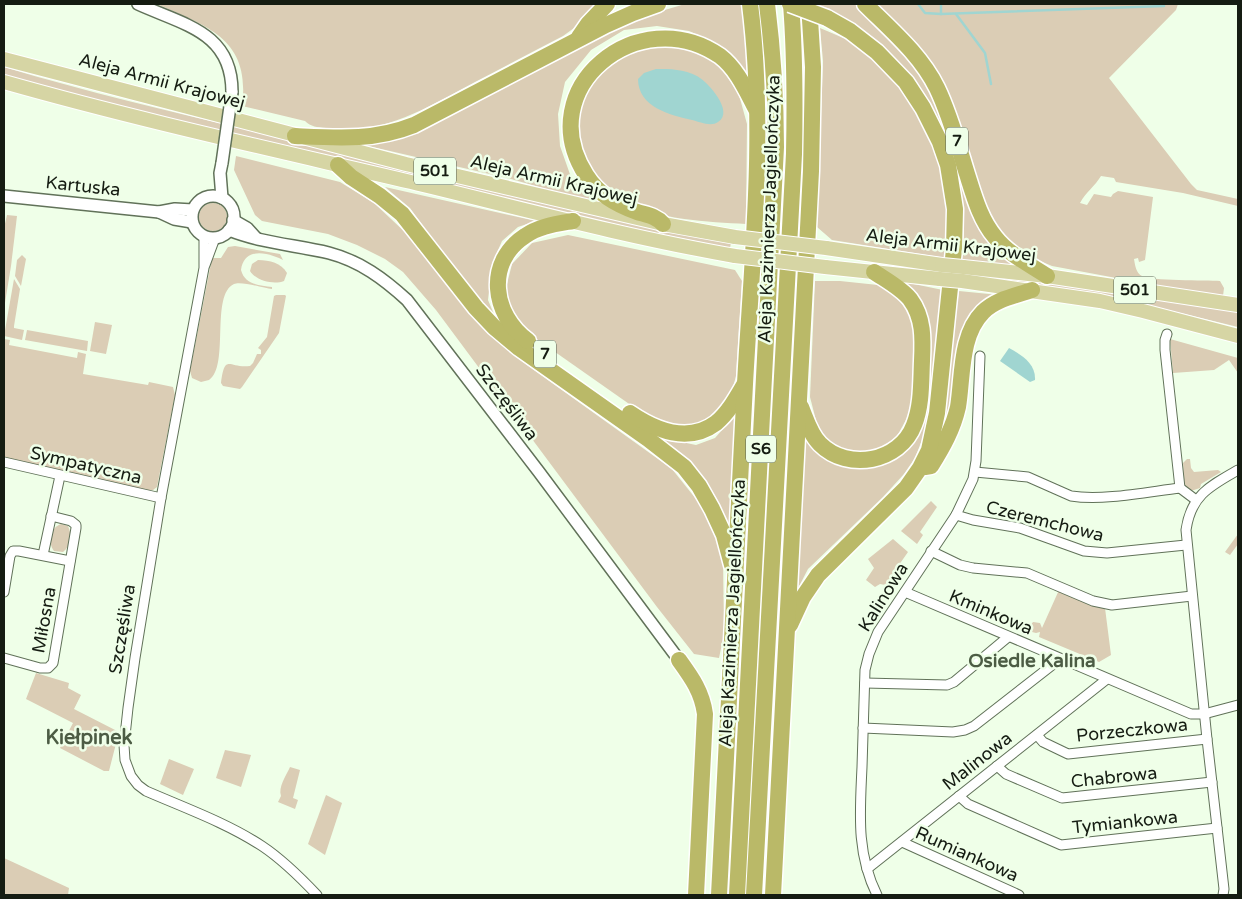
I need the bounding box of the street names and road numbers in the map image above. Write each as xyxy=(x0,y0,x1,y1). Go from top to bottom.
street label: Aleja Armii Krajowej xyxy=(77,48,247,114)
street label: Aleja Kazimierza Jagiellończyka xyxy=(753,75,785,343)
road number: 7 xyxy=(946,128,968,154)
street label: Aleja Armii Krajowej xyxy=(468,150,640,210)
road number: 501 xyxy=(414,158,456,185)
street label: Kartuska xyxy=(44,171,122,201)
street label: Aleja Armii Krajowej xyxy=(865,224,1037,266)
road number: 501 xyxy=(1114,276,1156,304)
road number: 7 xyxy=(534,340,556,368)
street label: Szczęśliwa xyxy=(471,359,543,445)
road number: S6 xyxy=(746,436,776,462)
street label: Sympatyczna xyxy=(28,441,144,489)
street label: Aleja Kazimierza Jagiellończyka xyxy=(714,479,750,747)
street label: Czeremchowa xyxy=(984,496,1106,546)
street label: Kalinowa xyxy=(853,558,913,636)
street label: Szczęśliwa xyxy=(104,583,140,675)
street label: Miłosna xyxy=(27,585,61,655)
street label: Kminkowa xyxy=(946,585,1036,639)
street label: Porzeczkowa xyxy=(1075,713,1189,747)
street label: Malinowa xyxy=(938,727,1016,795)
street label: Chabrowa xyxy=(1070,762,1158,792)
street label: Tymiankowa xyxy=(1071,806,1179,838)
street label: Rumiankowa xyxy=(912,821,1022,887)

